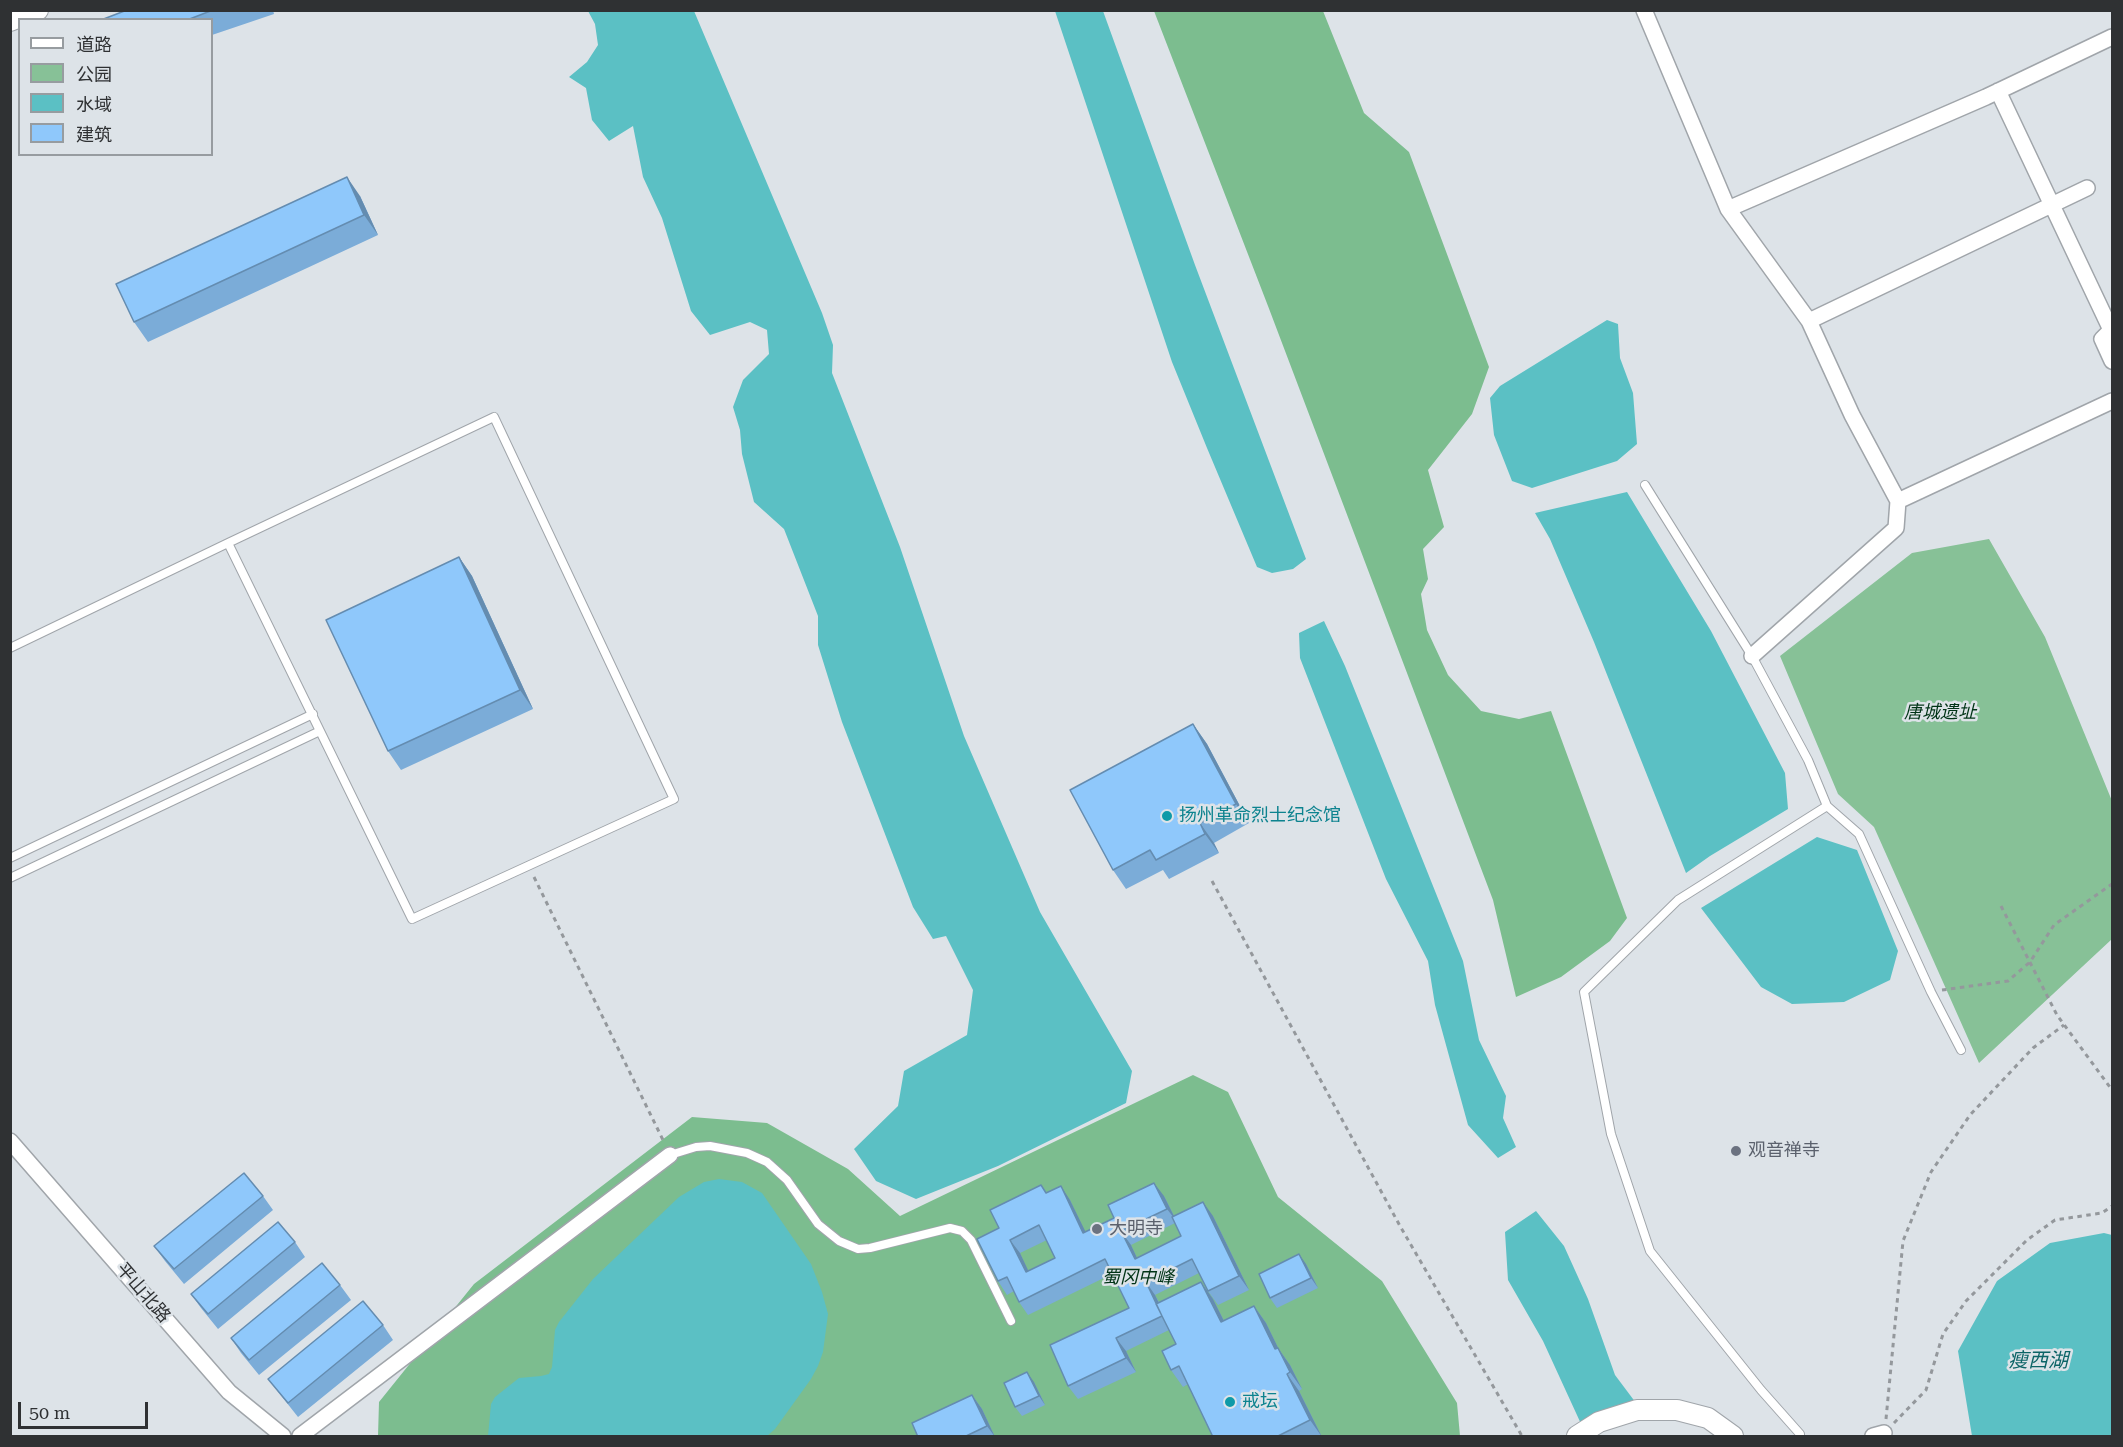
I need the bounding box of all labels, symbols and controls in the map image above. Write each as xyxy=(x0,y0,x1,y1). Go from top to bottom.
legend xyxy=(18,18,213,156)
text: 道路 xyxy=(76,34,112,55)
text: 公园 xyxy=(76,64,112,85)
text: 水域 xyxy=(76,94,112,115)
text: 建筑 xyxy=(76,124,112,145)
park label: 唐城遗址 xyxy=(1904,702,1976,724)
place label: 扬州革命烈士纪念馆 xyxy=(1179,805,1341,827)
marker: 扬州革命烈士纪念馆 xyxy=(1160,809,1174,823)
place label: 观音禅寺 xyxy=(1748,1140,1820,1162)
marker: 观音禅寺 xyxy=(1729,1144,1743,1158)
place label: 大明寺 xyxy=(1109,1218,1163,1240)
marker: 大明寺 xyxy=(1090,1222,1104,1236)
street label: 平山北路 xyxy=(111,1259,175,1327)
park label: 蜀冈中峰 xyxy=(1102,1267,1174,1289)
water label: 瘦西湖 xyxy=(2008,1349,2068,1373)
scale bar xyxy=(21,1390,152,1428)
place label: 戒坛 xyxy=(1242,1391,1278,1413)
marker: 戒坛 xyxy=(1223,1395,1237,1409)
text: 50 m xyxy=(29,1402,70,1423)

